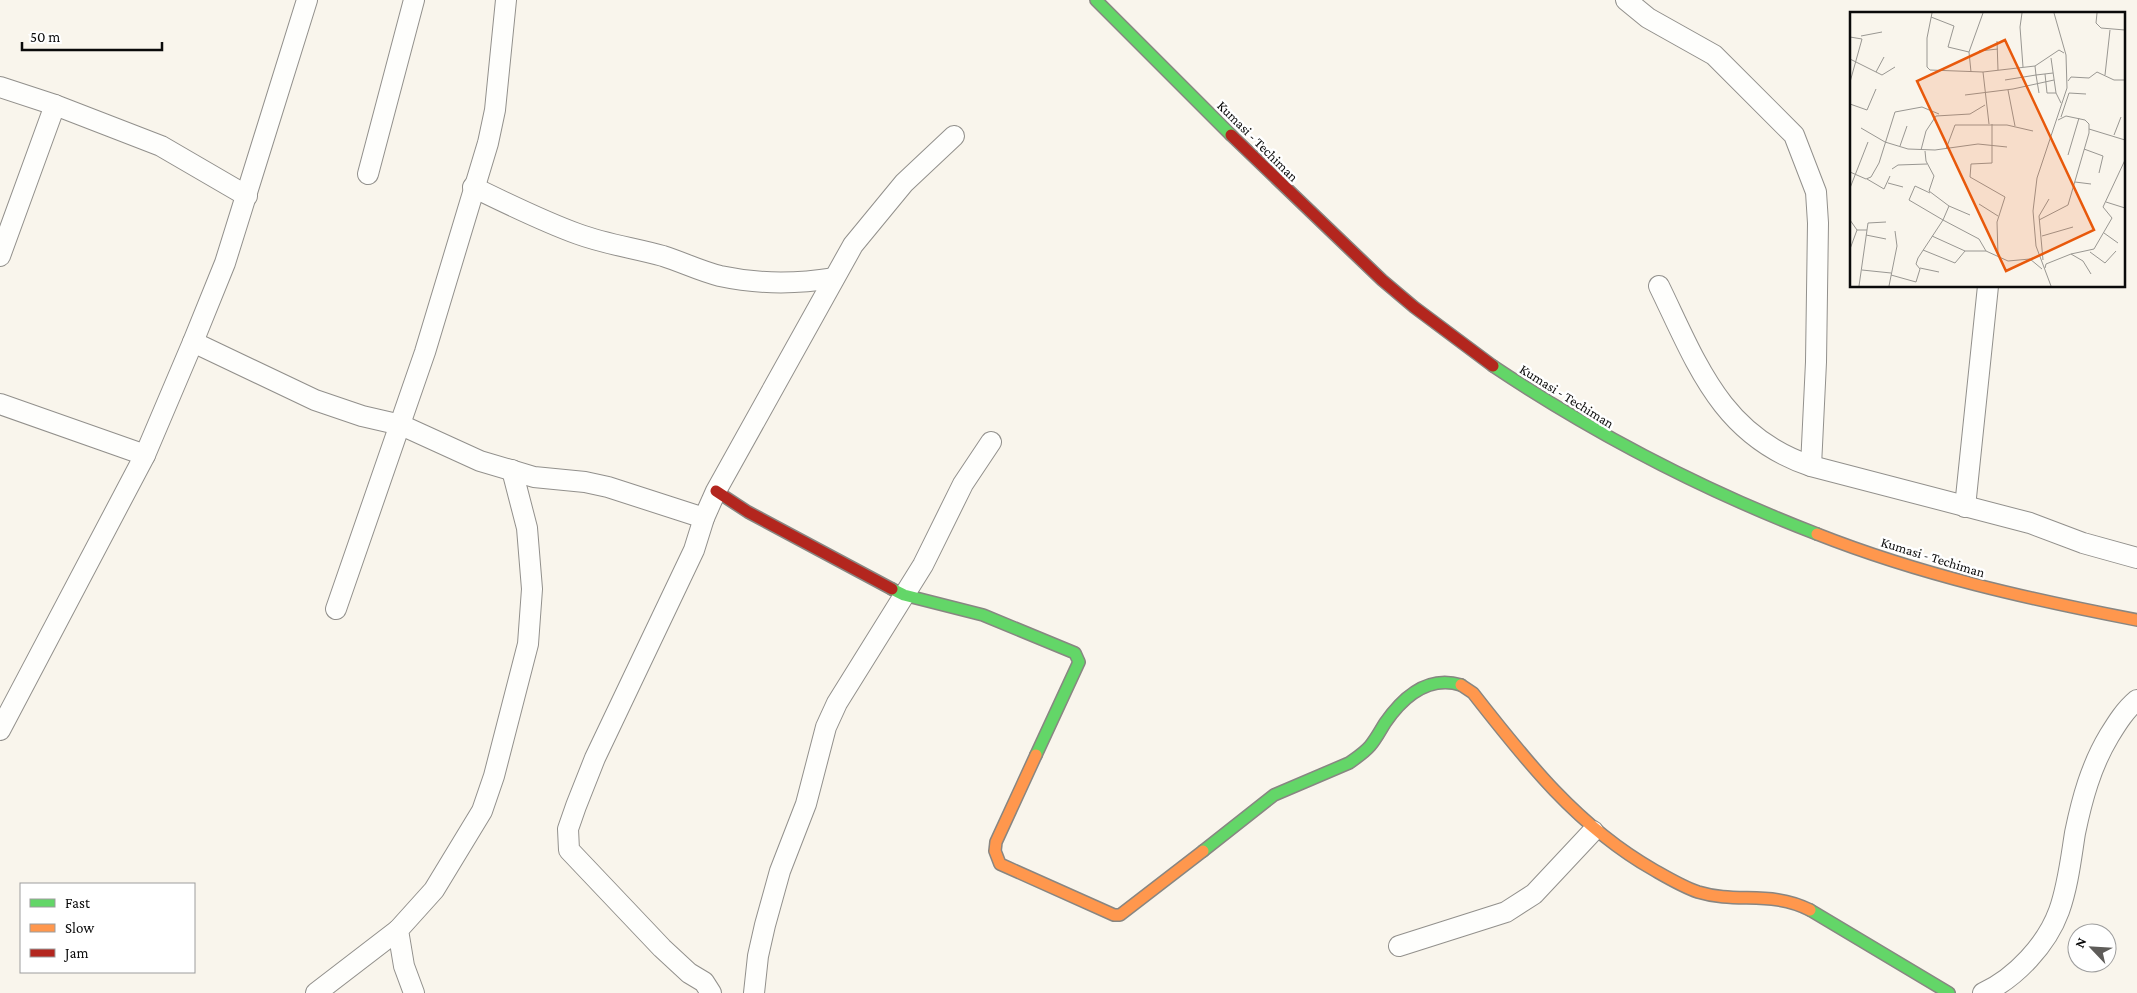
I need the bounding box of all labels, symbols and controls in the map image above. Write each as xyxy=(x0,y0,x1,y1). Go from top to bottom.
inset map xyxy=(1850,12,2124,288)
scale bar xyxy=(22,20,162,52)
text: 50 m xyxy=(30,29,60,45)
street label: Kumasi - Techiman xyxy=(1214,97,1302,185)
street label: Kumasi - Techiman xyxy=(1517,361,1617,432)
street label: Kumasi - Techiman xyxy=(1879,534,1987,581)
legend xyxy=(20,883,195,973)
text: Fast xyxy=(65,895,91,911)
text: Slow xyxy=(65,920,95,936)
north arrow xyxy=(2067,923,2117,973)
text: N xyxy=(2071,934,2090,950)
text: Jam xyxy=(63,945,88,962)

